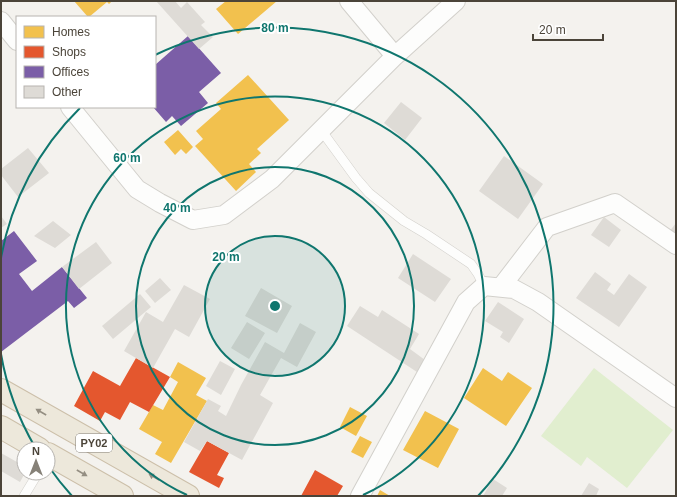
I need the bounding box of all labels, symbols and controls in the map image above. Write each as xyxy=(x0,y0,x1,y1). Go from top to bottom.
legend xyxy=(16,16,156,108)
scale bar xyxy=(533,16,603,42)
text: 80 m xyxy=(261,21,289,35)
text: 20 m xyxy=(539,23,566,37)
text: Homes xyxy=(52,25,90,39)
text: Shops xyxy=(52,45,86,59)
text: Offices xyxy=(52,65,89,79)
text: Other xyxy=(52,85,82,99)
text: 60 m xyxy=(113,151,141,165)
text: 40 m xyxy=(163,201,191,215)
text: 20 m xyxy=(212,250,240,264)
centre of rings xyxy=(268,299,282,313)
one-way arrow xyxy=(35,409,47,416)
road number: PY02 xyxy=(76,434,112,452)
north arrow xyxy=(16,441,56,481)
text: N xyxy=(32,445,40,457)
one-way arrow xyxy=(76,470,88,477)
one-way arrow xyxy=(148,473,160,480)

